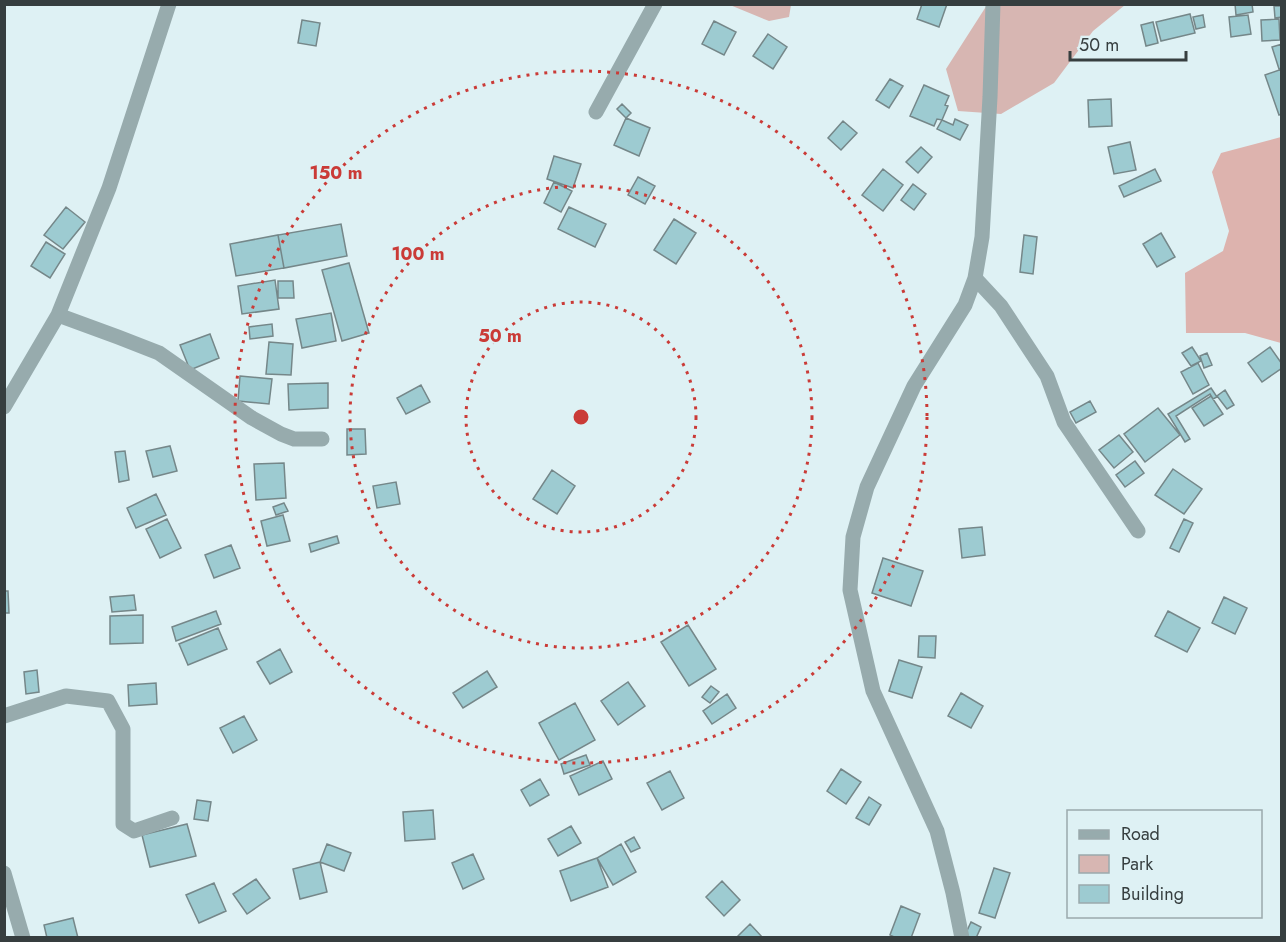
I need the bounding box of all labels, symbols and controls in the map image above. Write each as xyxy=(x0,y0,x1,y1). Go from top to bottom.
scale bar xyxy=(1070,24,1186,62)
text: 50 m xyxy=(1079,32,1119,58)
text: 150 m xyxy=(310,160,362,186)
text: 100 m xyxy=(391,241,445,267)
text: 50 m xyxy=(478,323,522,349)
centre of rings xyxy=(571,407,591,427)
legend xyxy=(1067,810,1262,918)
text: Road xyxy=(1121,821,1160,847)
text: Park xyxy=(1121,851,1153,877)
text: Building xyxy=(1121,881,1184,907)

